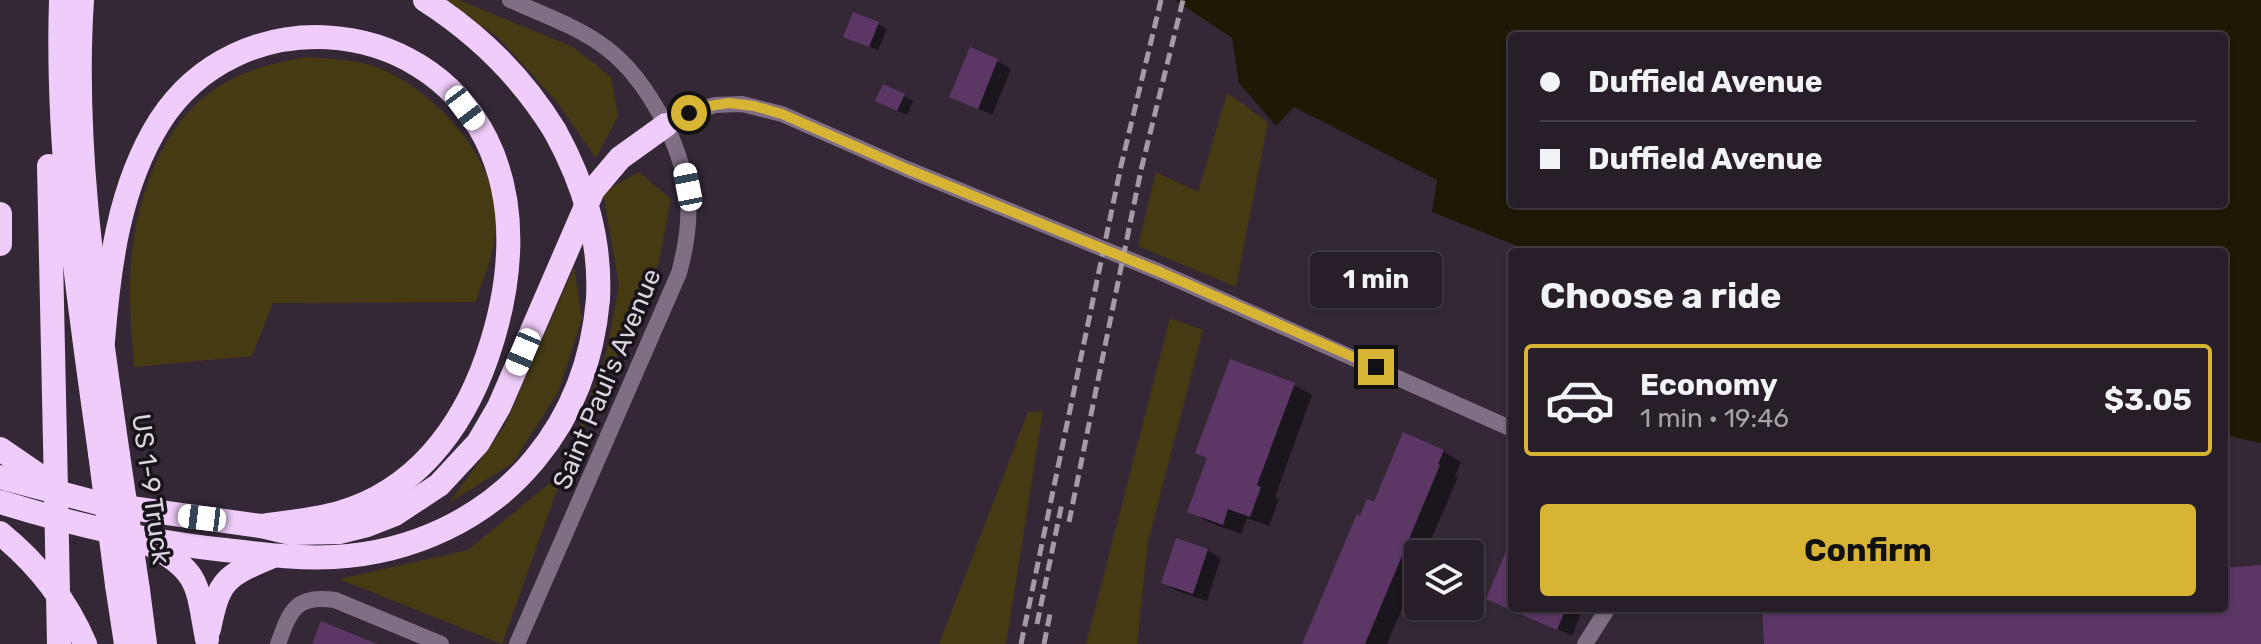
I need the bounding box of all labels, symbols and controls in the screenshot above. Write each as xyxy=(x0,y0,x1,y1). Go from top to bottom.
text: Duffield Avenue xyxy=(1588,64,1823,100)
car xyxy=(441,82,489,134)
route start xyxy=(671,95,707,131)
text: Duffield Avenue xyxy=(1588,141,1823,177)
car xyxy=(672,161,704,213)
callout: 1 min xyxy=(1310,251,1442,307)
street label: Saint Paul's Avenue xyxy=(546,264,668,494)
text: 1 min xyxy=(1343,264,1409,295)
text: Choose a ride xyxy=(1540,274,1781,317)
car xyxy=(503,325,543,379)
route end xyxy=(1358,349,1394,385)
icon: car xyxy=(1544,364,1616,436)
text: Economy xyxy=(1640,367,1778,403)
text: $3.05 xyxy=(2104,382,2192,418)
text: 1 min · 19:46 xyxy=(1640,403,1789,434)
street label: US 1-9 Truck xyxy=(125,412,177,567)
car xyxy=(177,503,227,533)
button: Confirm xyxy=(1540,504,2196,596)
map controls xyxy=(1404,540,1484,620)
button: layers xyxy=(1404,540,1484,620)

